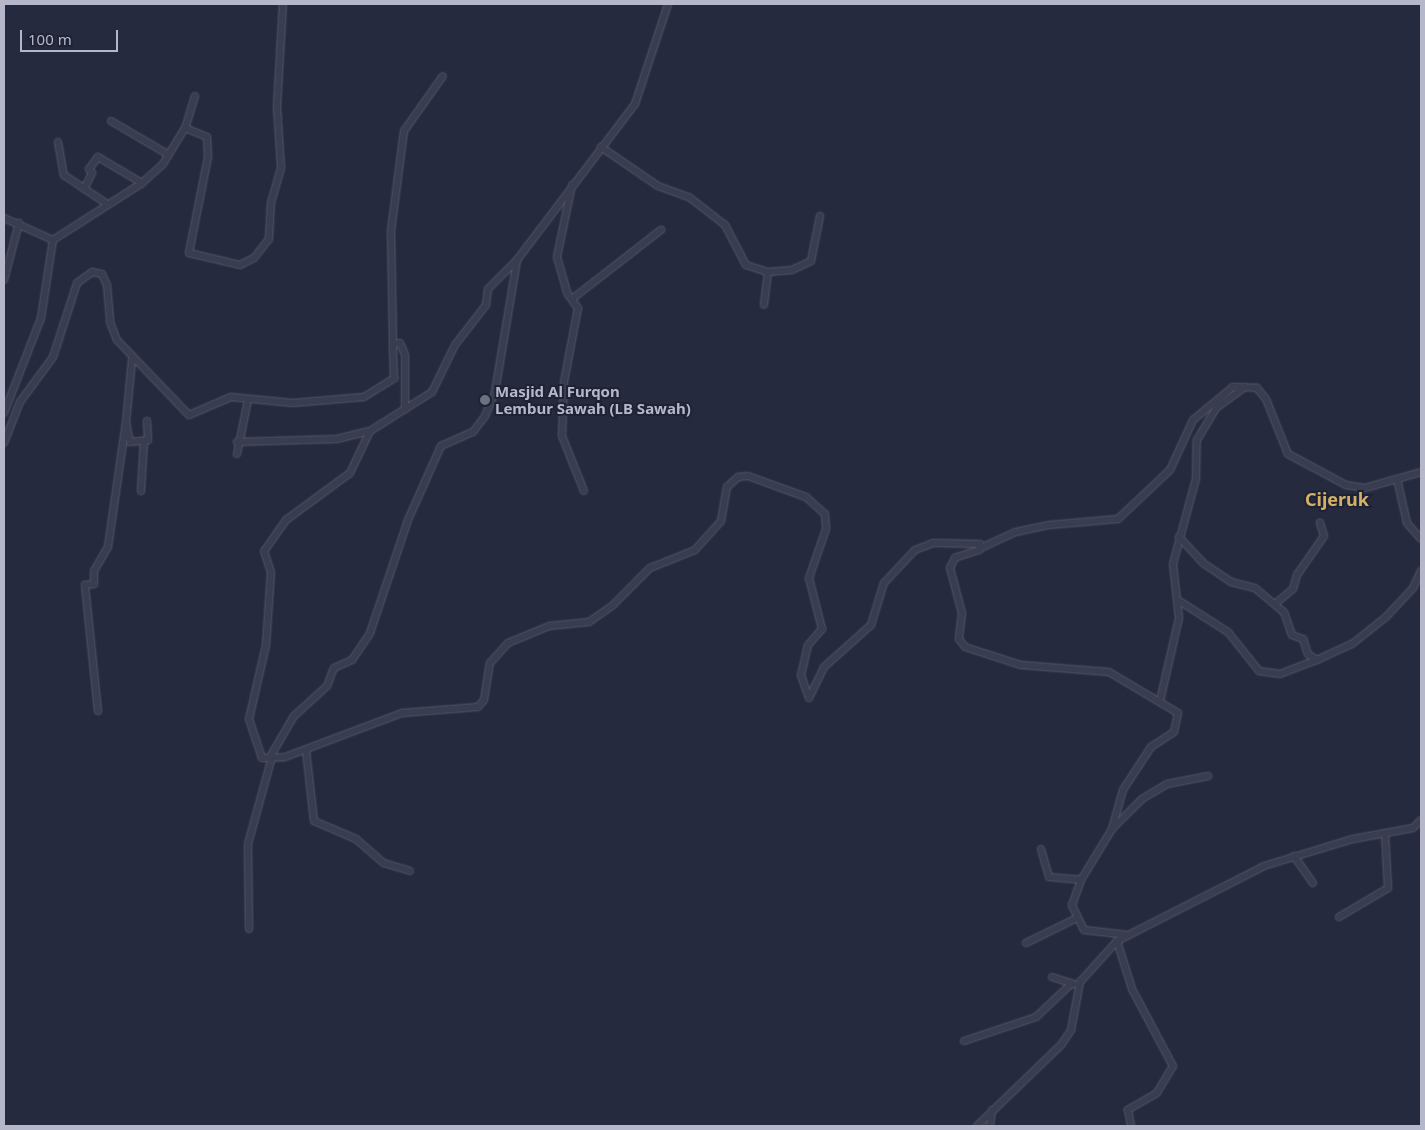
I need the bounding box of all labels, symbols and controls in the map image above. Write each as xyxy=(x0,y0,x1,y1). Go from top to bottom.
scale bar xyxy=(22,20,120,52)
text: 100 m xyxy=(28,29,72,49)
place label: Masjid Al Furqon Lembur Sawah (LB Sawah) xyxy=(495,382,691,417)
marker: Masjid Al Furqon Lembur Sawah (LB Sawah) xyxy=(479,394,491,406)
district label: Cijeruk xyxy=(1305,488,1369,510)

